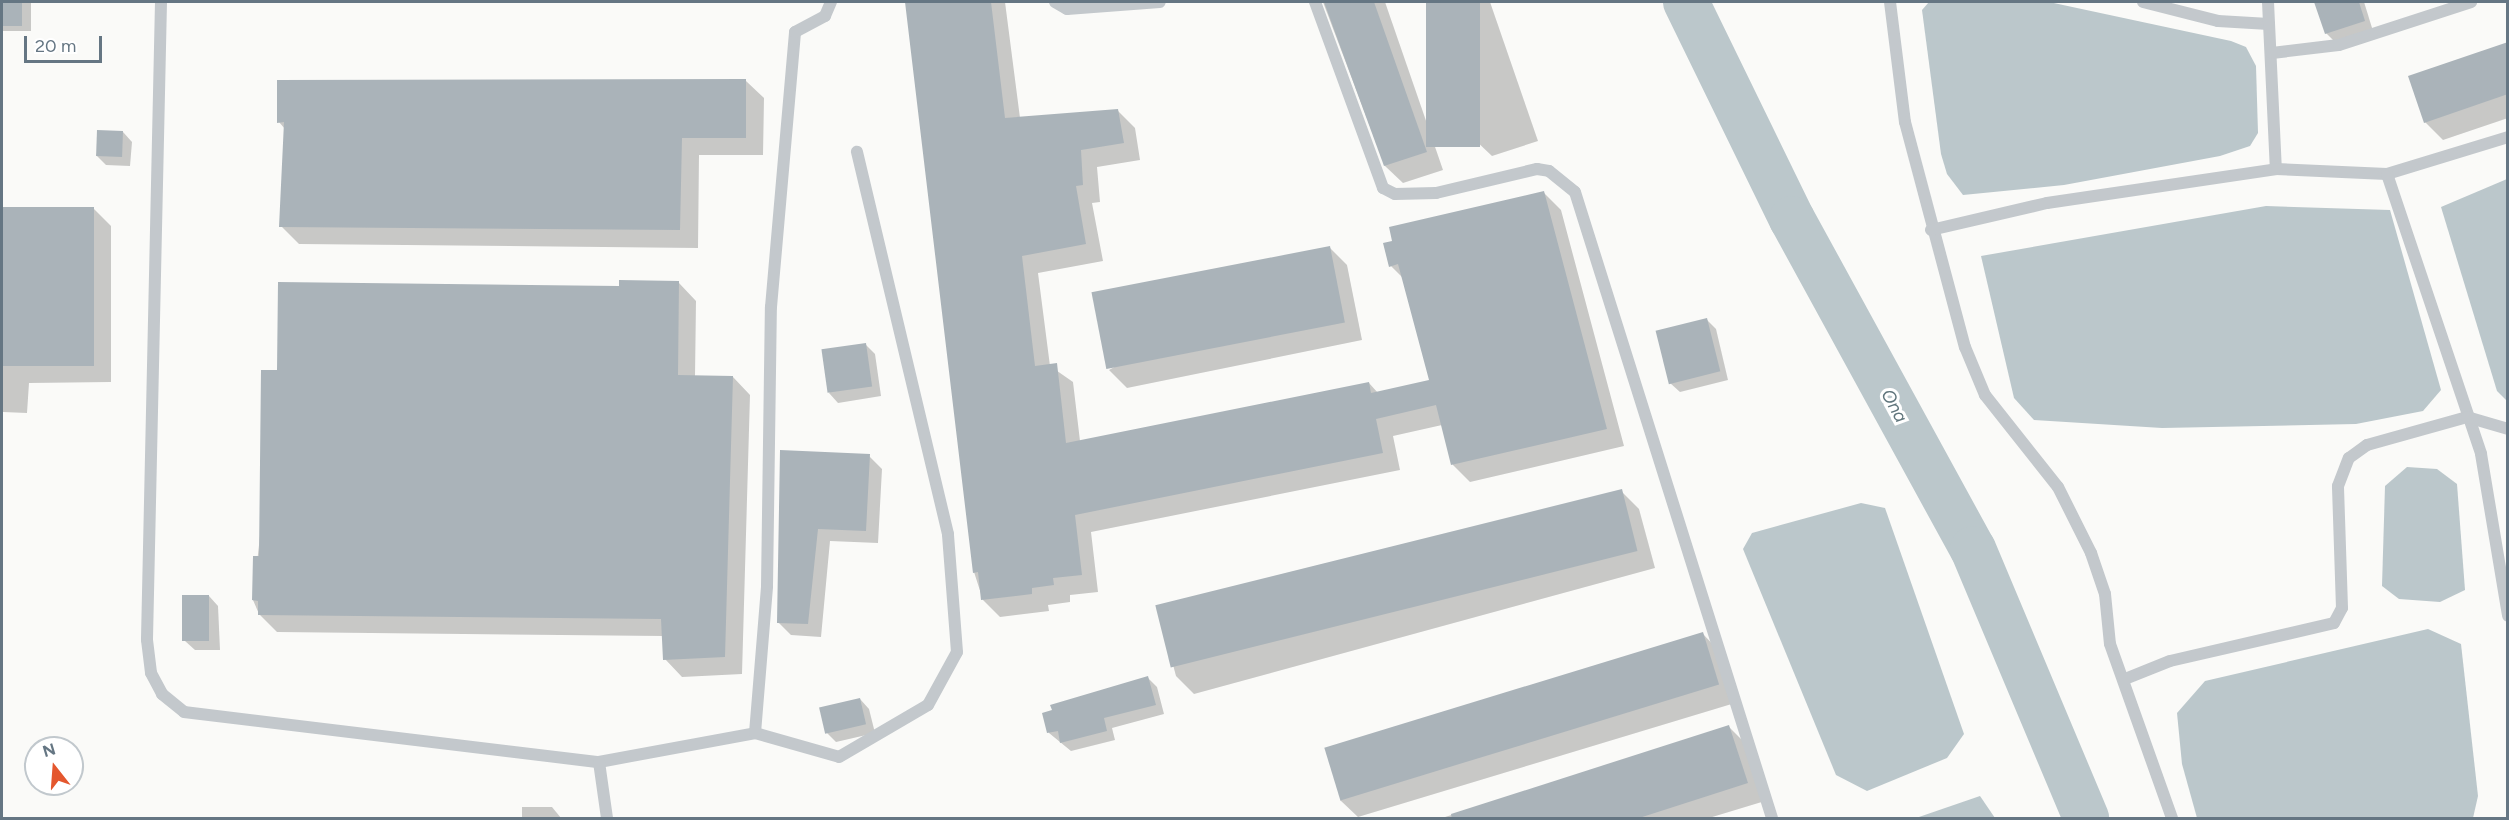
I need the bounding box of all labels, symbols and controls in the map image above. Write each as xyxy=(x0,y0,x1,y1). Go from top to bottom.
scale bar xyxy=(27,24,105,62)
text: 20 m xyxy=(35,35,76,57)
water label: Ona xyxy=(1876,386,1912,426)
north arrow xyxy=(24,736,84,796)
text: N xyxy=(40,739,58,761)

